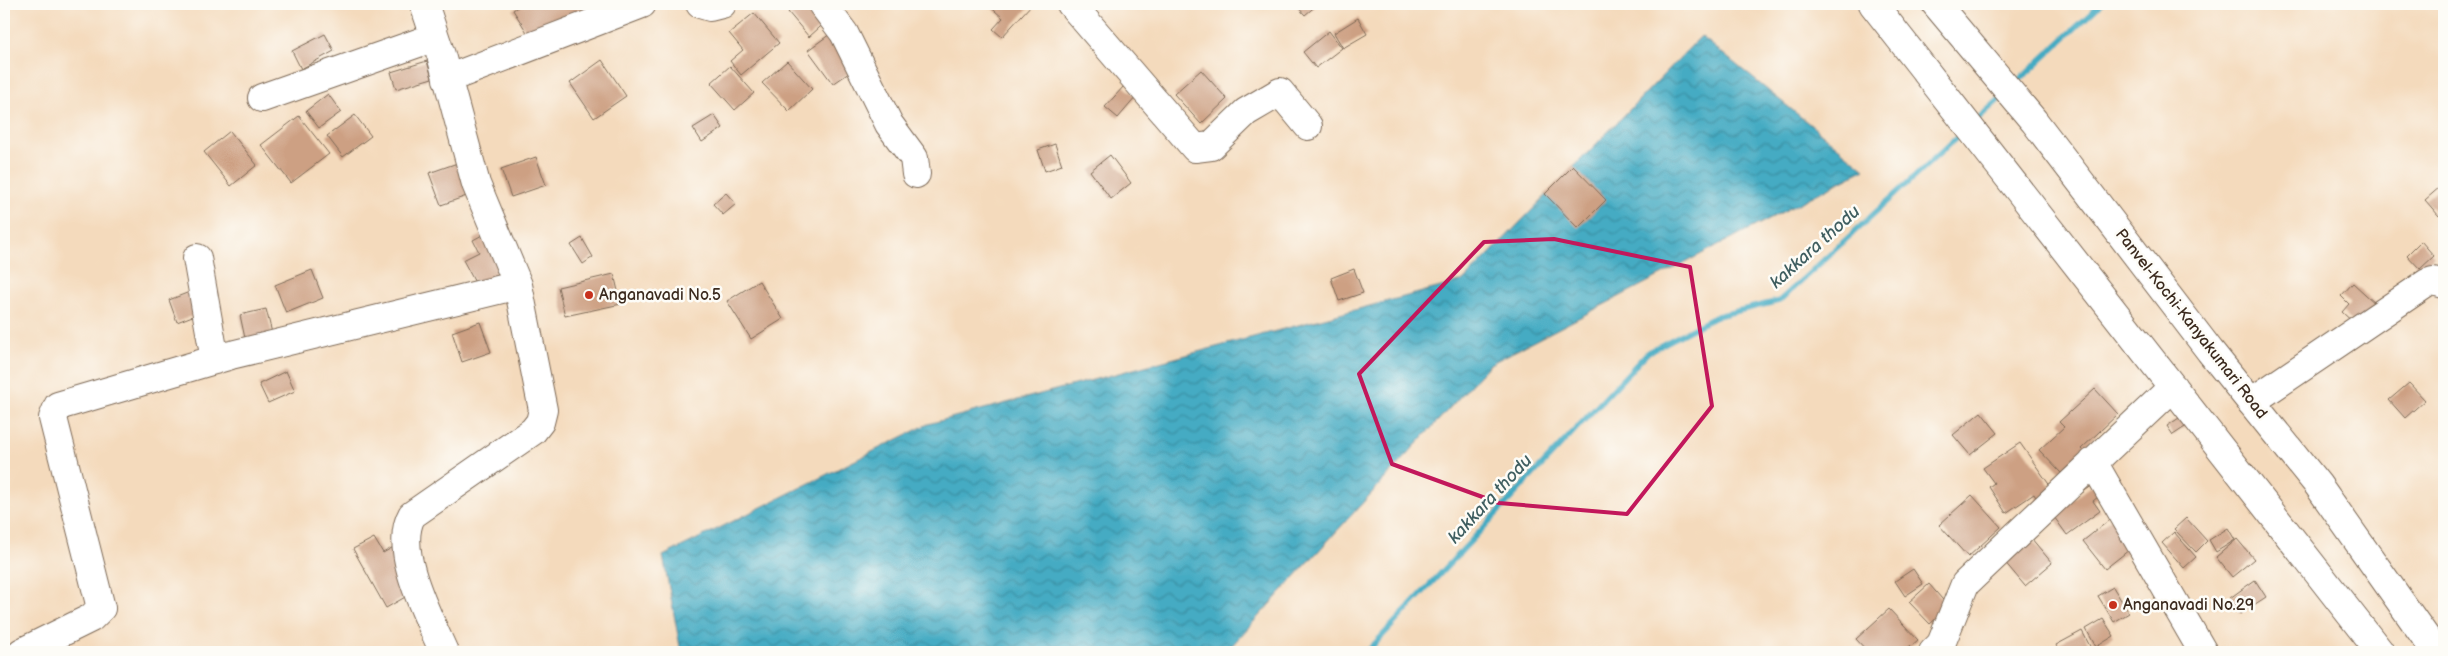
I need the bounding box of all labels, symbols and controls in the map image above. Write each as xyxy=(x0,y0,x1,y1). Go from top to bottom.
water label: kakkara thodu xyxy=(1766,201,1864,293)
street label: Panvel-Kochi-Kanyakumari Road xyxy=(2111,225,2271,423)
place label: Anganavadi No.5 xyxy=(599,286,721,305)
marker: Anganavadi No.5 xyxy=(583,289,595,301)
water label: kakkara thodu xyxy=(1443,450,1537,548)
place label: Anganavadi No.29 xyxy=(2123,596,2254,615)
marker: Anganavadi No.29 xyxy=(2107,599,2119,611)

